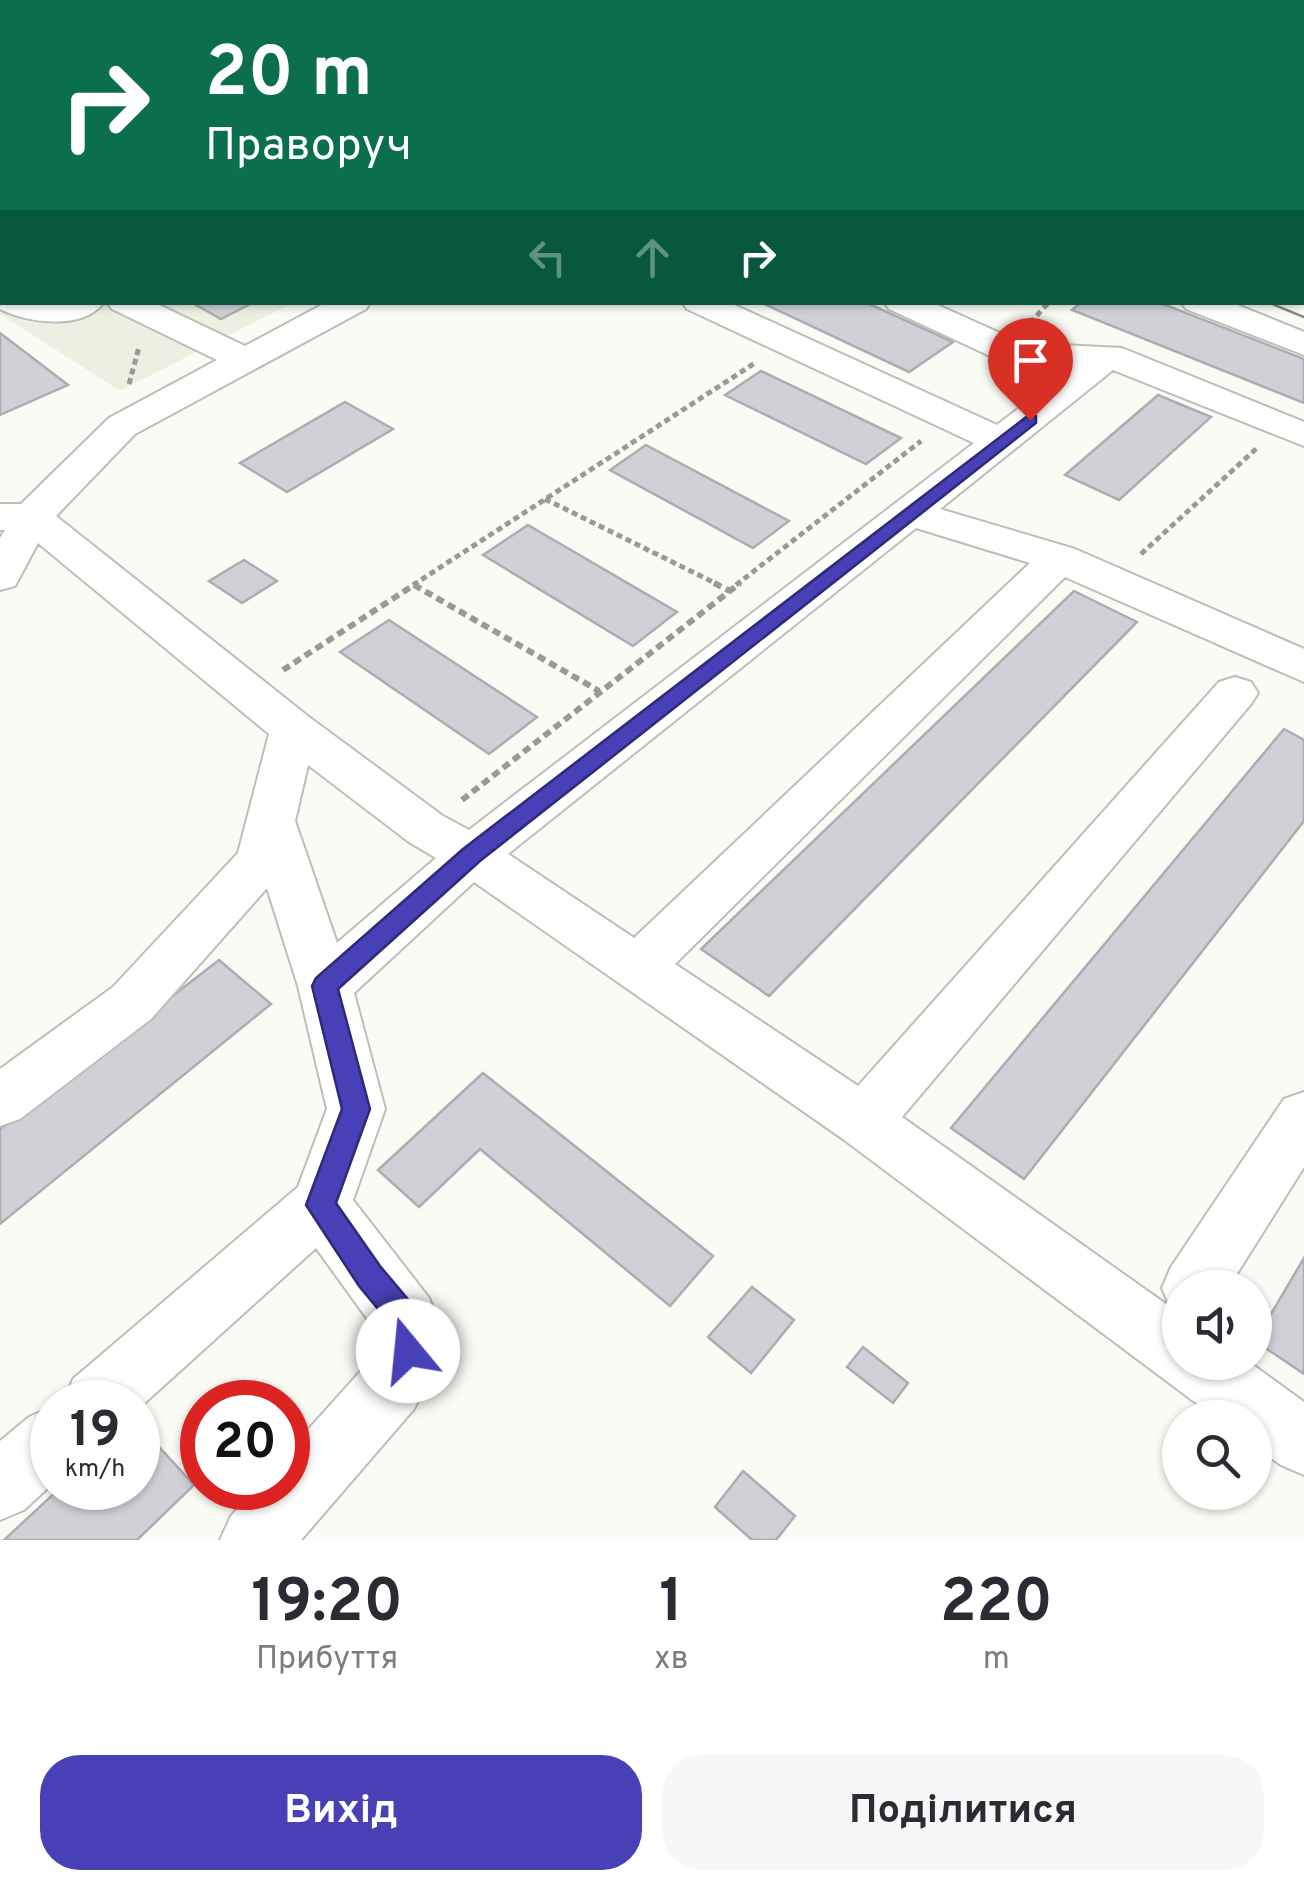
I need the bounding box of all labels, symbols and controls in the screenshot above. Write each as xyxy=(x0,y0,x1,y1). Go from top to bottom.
text: 20 m xyxy=(205,32,373,121)
icon: right xyxy=(40,40,170,170)
text: Праворуч xyxy=(205,119,412,176)
icon: left xyxy=(520,230,575,285)
icon: ahead xyxy=(625,230,680,285)
icon: right xyxy=(730,230,785,285)
pin xyxy=(988,318,1073,421)
icon: arrive xyxy=(1003,333,1058,388)
map controls xyxy=(1162,1270,1272,1510)
button: sound xyxy=(1162,1270,1272,1380)
position arrow xyxy=(356,1299,460,1403)
speed limit sign: 20 xyxy=(180,1380,310,1510)
button: search xyxy=(1162,1400,1272,1510)
text: 19 xyxy=(70,1401,120,1464)
text: km/h xyxy=(65,1454,125,1486)
text: 19:20 xyxy=(251,1567,403,1643)
text: 1 xyxy=(659,1567,683,1643)
text: 220 xyxy=(940,1567,1053,1643)
text: Прибуття xyxy=(256,1640,398,1680)
text: хв xyxy=(654,1640,689,1680)
text: m xyxy=(983,1640,1010,1680)
button: Вихід xyxy=(40,1755,642,1870)
button: Поділитися xyxy=(662,1755,1264,1870)

